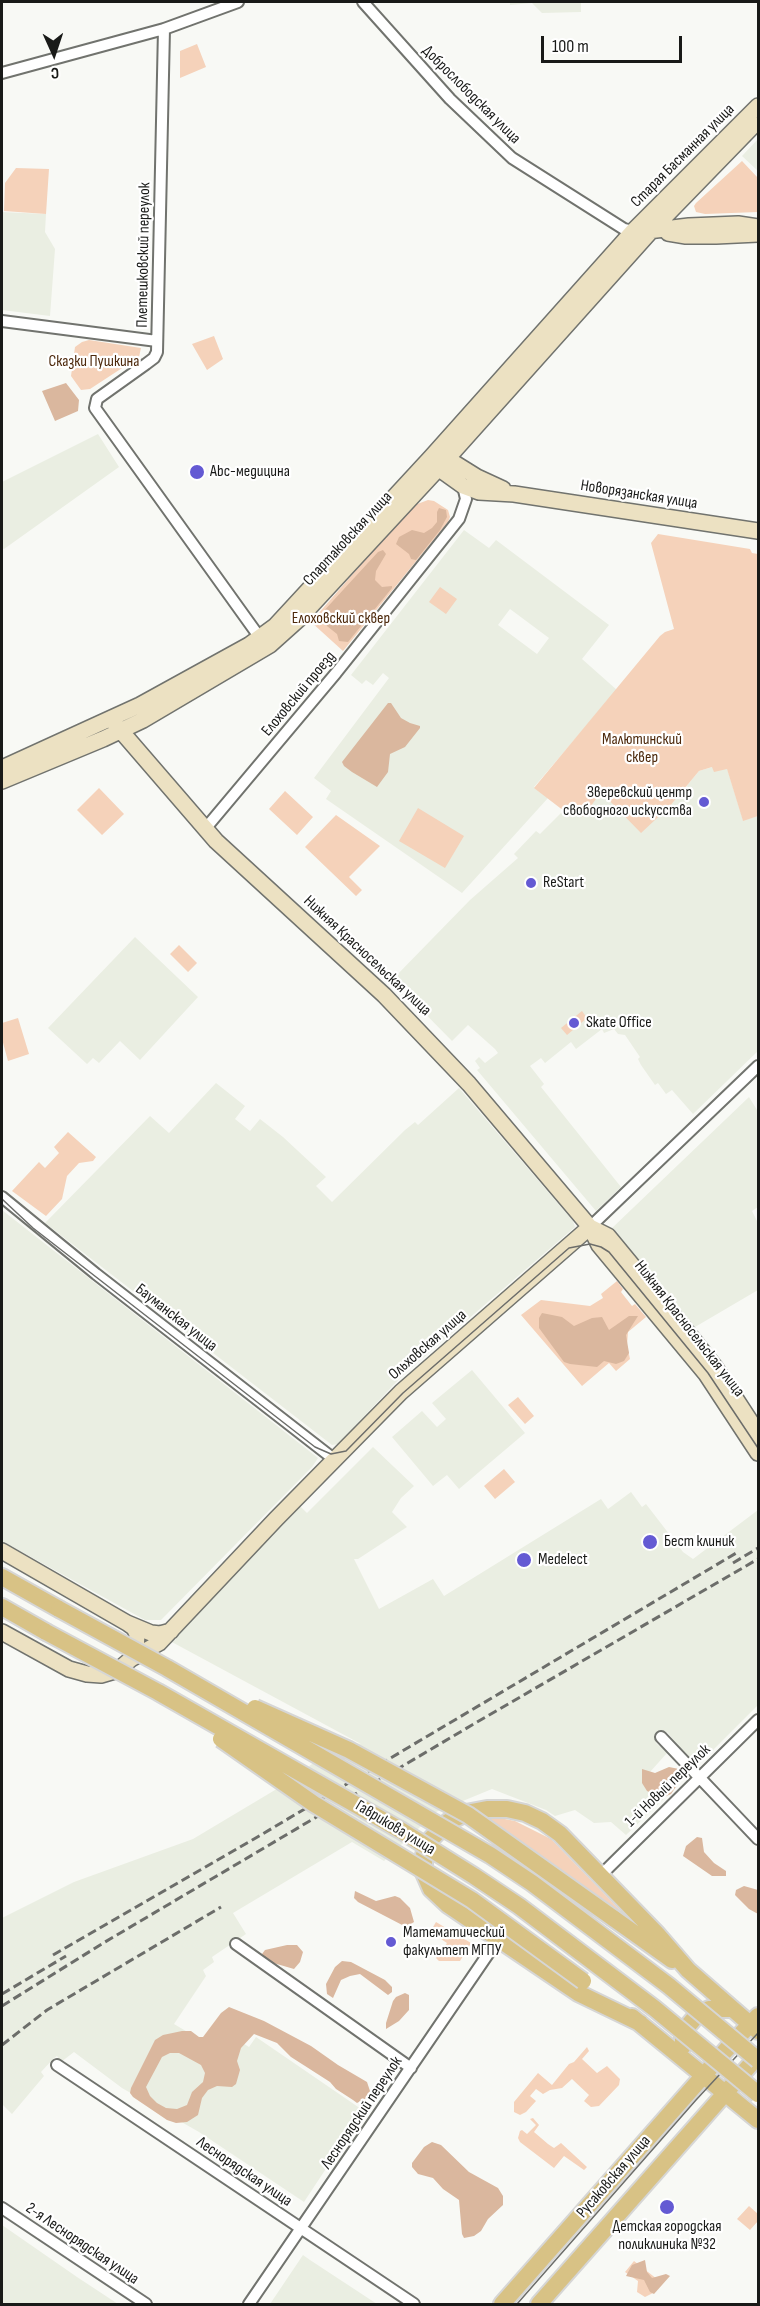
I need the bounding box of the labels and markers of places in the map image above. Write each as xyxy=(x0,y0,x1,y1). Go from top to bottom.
place label: Abc-медицина xyxy=(210,462,290,482)
marker: Abc-медицина xyxy=(188,463,206,481)
place label: Зверевский центр свободного искусства xyxy=(563,783,692,821)
marker: Зверевский центр свободного искусства xyxy=(697,795,711,809)
place label: ReStart xyxy=(543,873,584,893)
marker: ReStart xyxy=(524,876,538,890)
place label: Skate Office xyxy=(586,1013,652,1033)
marker: Skate Office xyxy=(567,1016,581,1030)
place label: Бест клиник xyxy=(664,1532,734,1552)
marker: Бест клиник xyxy=(641,1533,659,1551)
place label: Medelect xyxy=(538,1550,588,1570)
marker: Medelect xyxy=(515,1551,533,1569)
place label: Математический факультет МГПУ xyxy=(403,1923,505,1961)
marker: Математический факультет МГПУ xyxy=(384,1935,398,1949)
marker: Детская городская поликлиника №32 xyxy=(658,2198,676,2216)
place label: Детская городская поликлиника №32 xyxy=(613,2217,721,2255)

